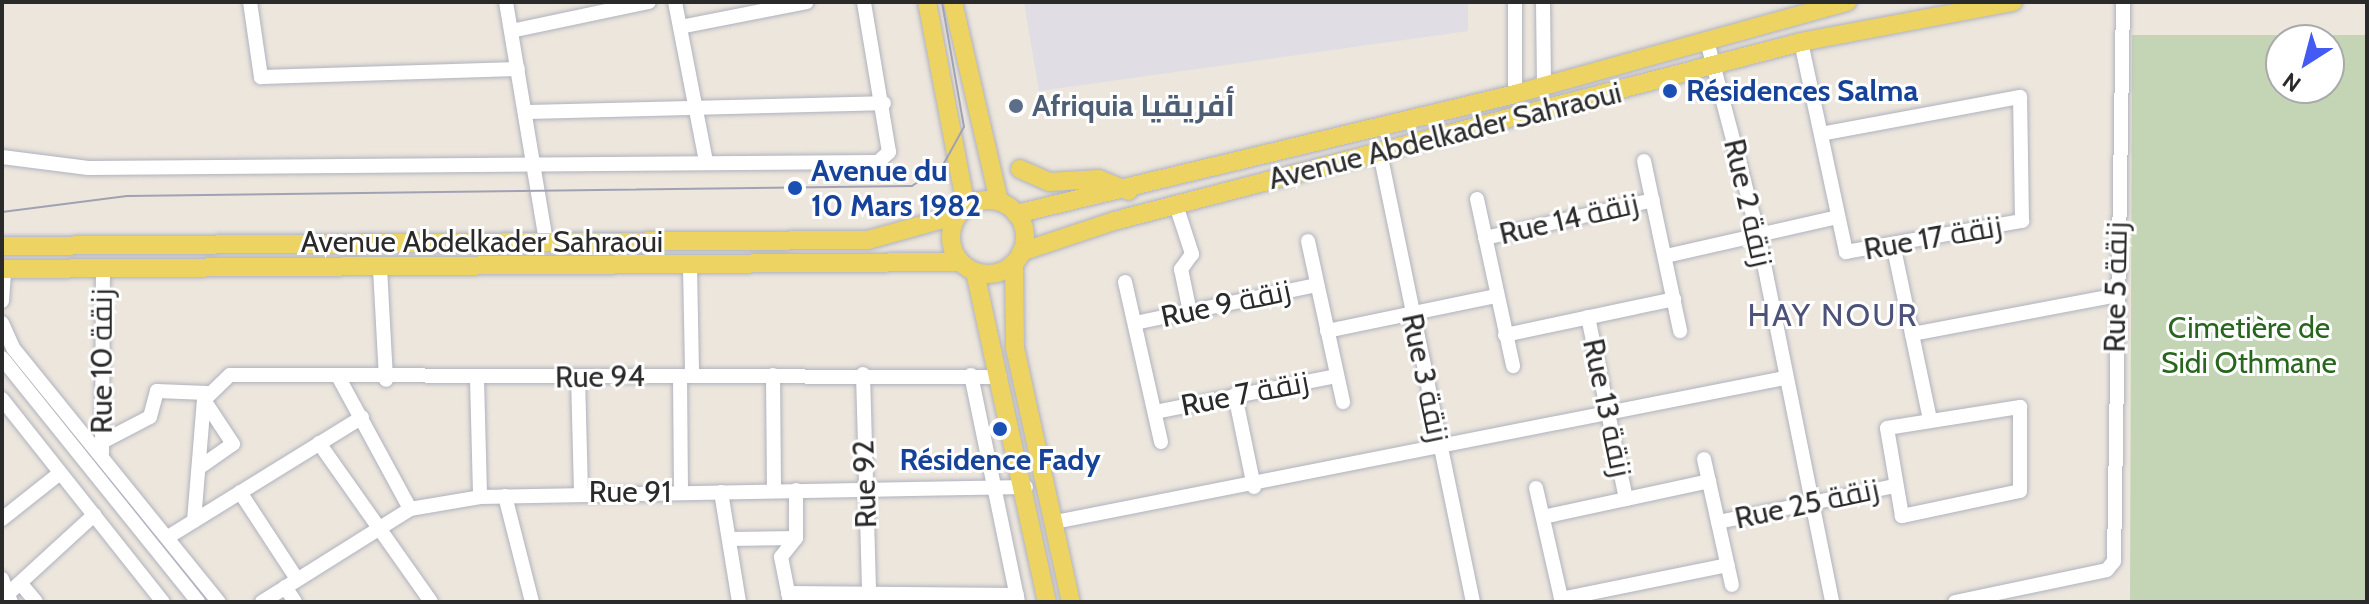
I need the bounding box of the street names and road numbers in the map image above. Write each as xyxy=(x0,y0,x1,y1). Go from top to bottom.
street label: Avenue Abdelkader Sahraoui xyxy=(1265,75,1625,197)
street label: Rue 2 زنقة xyxy=(1716,135,1780,271)
street label: Rue 14 زنقة xyxy=(1496,186,1642,252)
street label: Rue 17 زنقة xyxy=(1861,208,2005,268)
street label: Rue 5 زنقة xyxy=(2097,221,2135,353)
street label: Avenue Abdelkader Sahraoui xyxy=(301,224,663,260)
street label: Rue 9 زنقة xyxy=(1158,273,1294,335)
street label: Rue 10 زنقة xyxy=(84,288,120,434)
street label: Rue 3 زنقة xyxy=(1394,310,1456,446)
street label: Rue 13 زنقة xyxy=(1575,335,1639,481)
street label: Rue 94 xyxy=(555,358,645,396)
street label: Rue 7 زنقة xyxy=(1178,364,1312,424)
street label: Rue 92 xyxy=(845,439,885,529)
street label: Rue 25 زنقة xyxy=(1732,471,1882,537)
street label: Rue 91 xyxy=(589,474,671,510)

